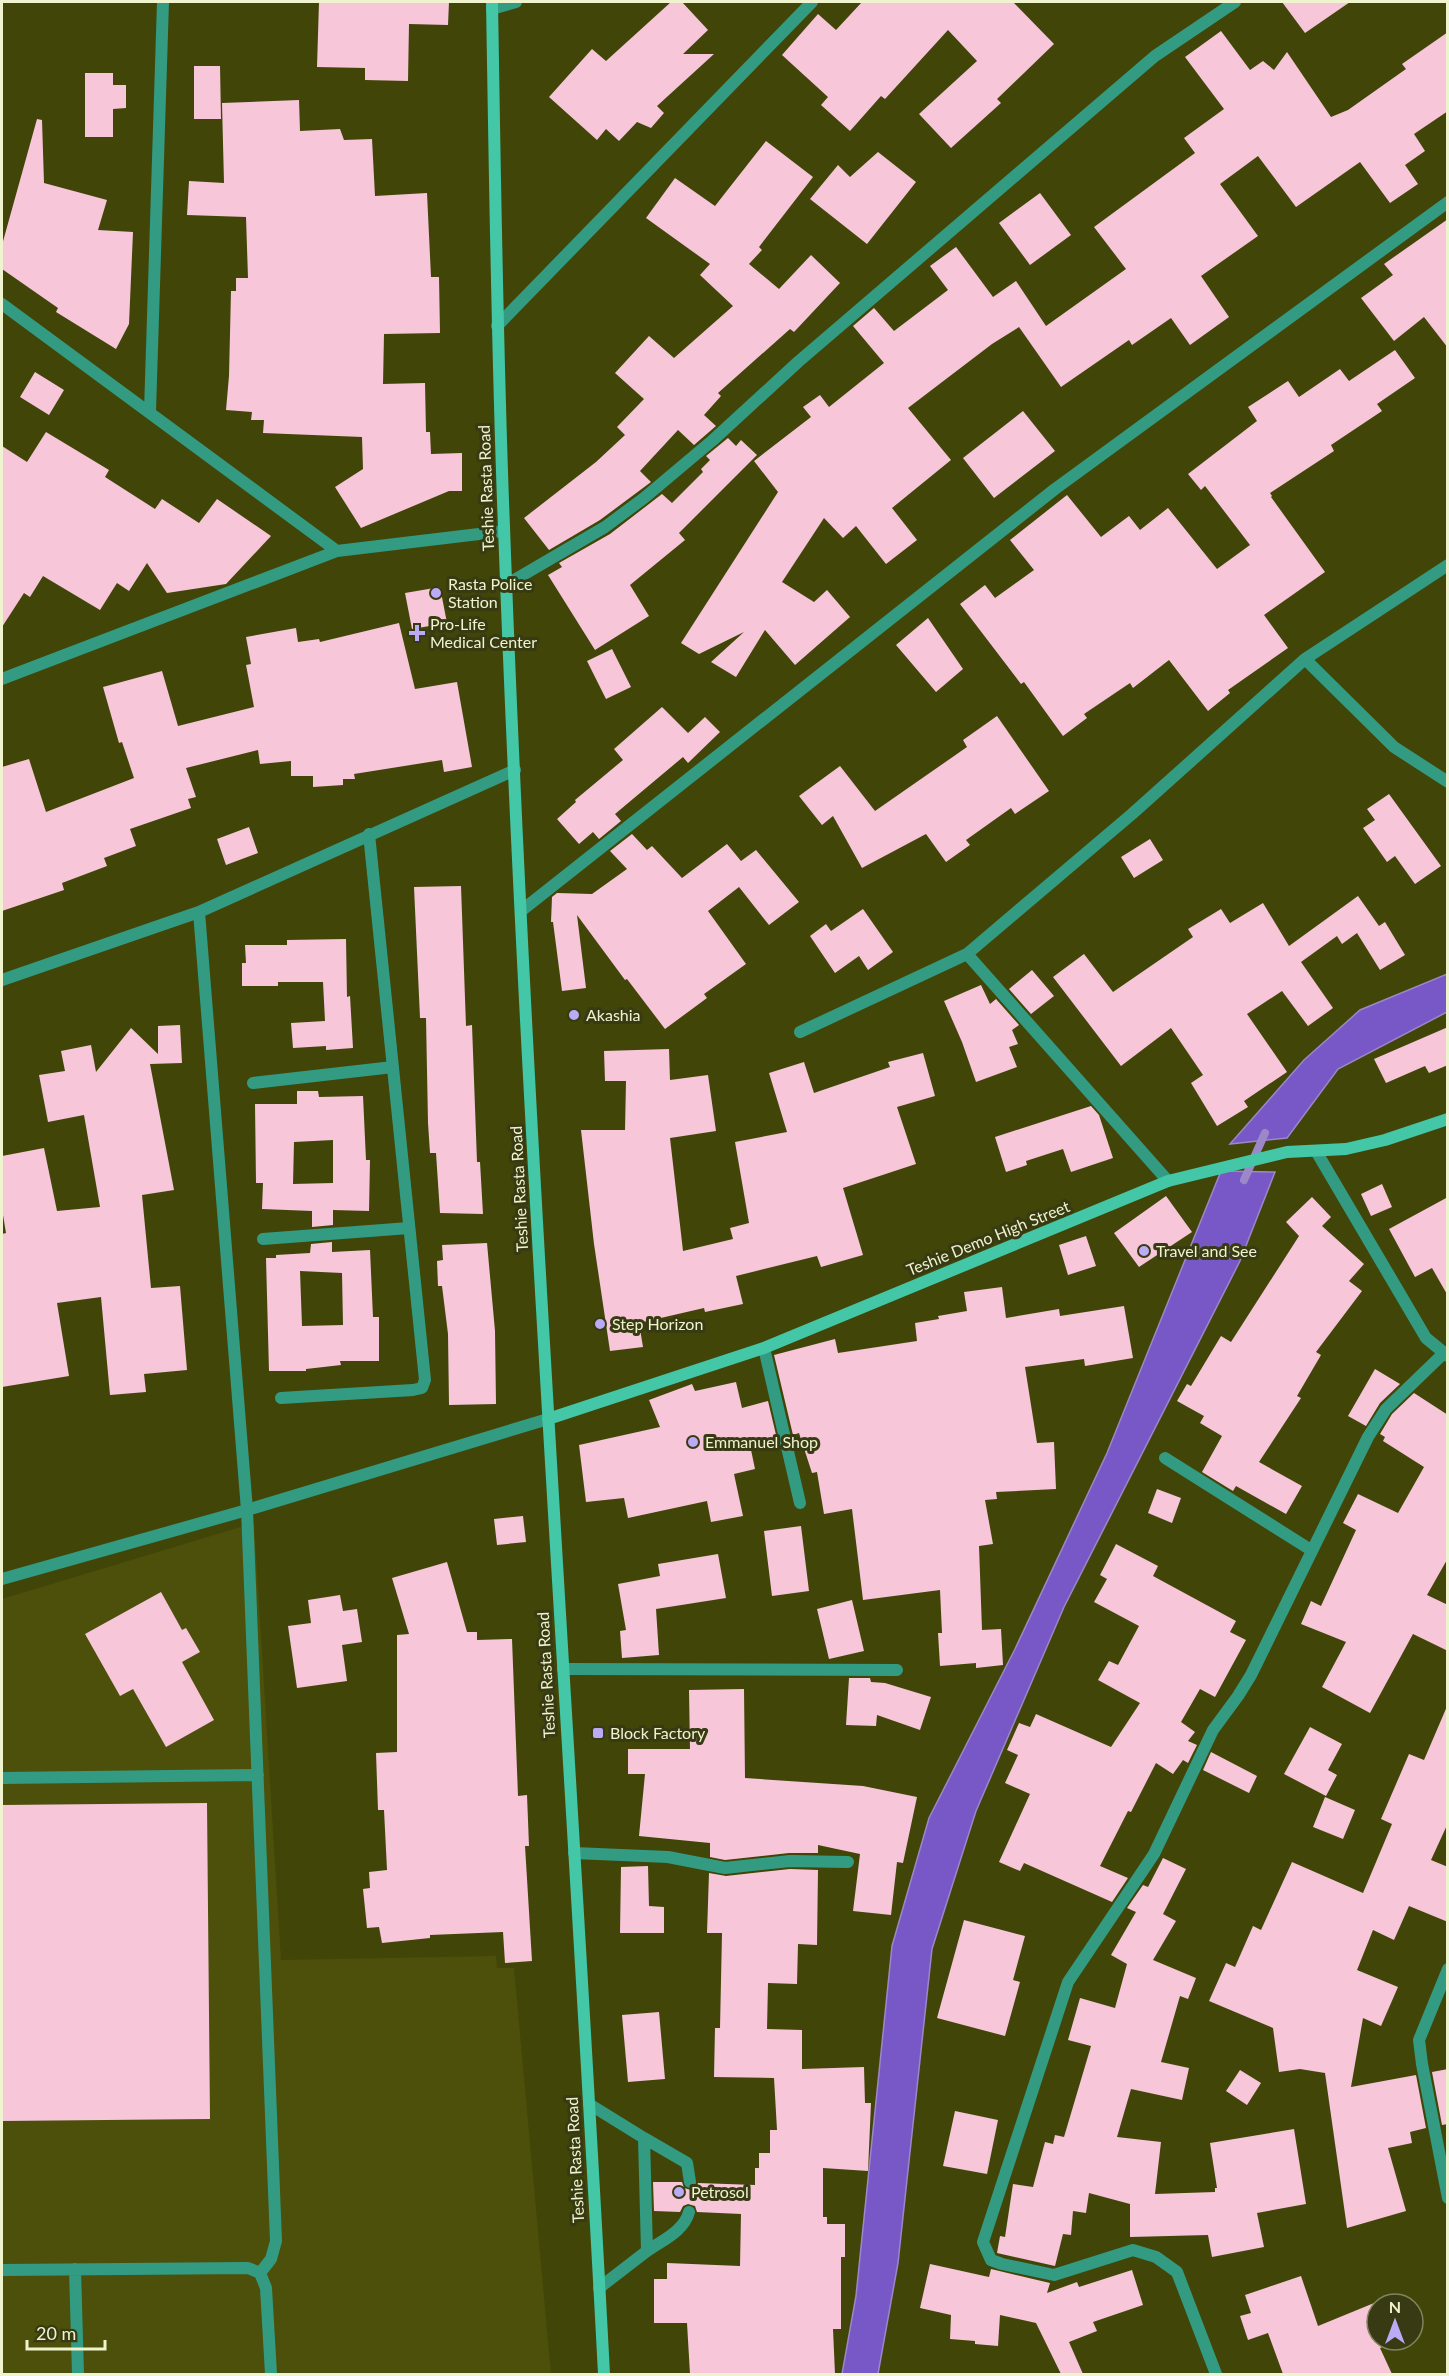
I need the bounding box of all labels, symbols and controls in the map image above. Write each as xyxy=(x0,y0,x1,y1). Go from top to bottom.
street label: Teshie Rasta Road xyxy=(474,425,497,551)
place label: Rasta Police Station xyxy=(448,574,532,611)
marker: Rasta Police Station xyxy=(429,586,443,600)
place label: Pro-Life Medical Center xyxy=(430,614,537,651)
marker: Pro-Life Medical Center xyxy=(408,624,426,642)
place label: Akashia xyxy=(586,1005,641,1024)
marker: Akashia xyxy=(567,1008,581,1022)
street label: Teshie Rasta Road xyxy=(506,1125,531,1253)
street label: Teshie Demo High Street xyxy=(903,1196,1072,1279)
place label: Travel and See xyxy=(1156,1241,1257,1260)
marker: Travel and See xyxy=(1137,1244,1151,1258)
place label: Step Horizon xyxy=(612,1314,703,1333)
marker: Step Horizon xyxy=(593,1317,607,1331)
place label: Emmanuel Shop xyxy=(705,1432,818,1451)
marker: Emmanuel Shop xyxy=(686,1435,700,1449)
street label: Teshie Rasta Road xyxy=(533,1611,558,1739)
place label: Block Factory xyxy=(610,1723,706,1742)
marker: Block Factory xyxy=(591,1726,605,1740)
street label: Teshie Rasta Road xyxy=(562,2096,587,2224)
place label: Petrosol xyxy=(691,2182,749,2201)
marker: Petrosol xyxy=(672,2185,686,2199)
north arrow xyxy=(1365,2292,1425,2352)
text: N xyxy=(1389,2297,1401,2316)
scale bar xyxy=(27,2313,105,2351)
text: 20 m xyxy=(36,2322,76,2344)

